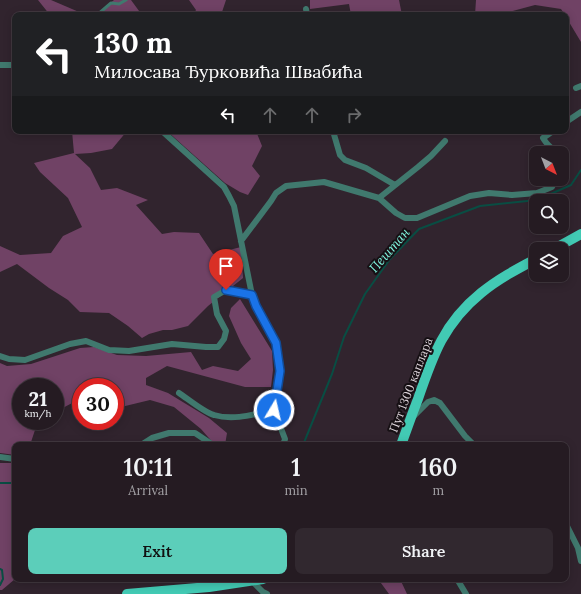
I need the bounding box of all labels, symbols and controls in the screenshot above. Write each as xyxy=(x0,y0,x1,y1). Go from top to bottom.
text: 130 m xyxy=(94,25,172,61)
icon: left xyxy=(28,28,80,80)
text: Милосава Ђурковића Швабића xyxy=(94,60,363,83)
icon: left xyxy=(217,104,239,126)
icon: ahead xyxy=(259,104,281,126)
icon: ahead xyxy=(301,104,323,126)
icon: right xyxy=(343,104,365,126)
north arrow xyxy=(529,146,569,186)
map controls xyxy=(529,146,569,282)
button: search xyxy=(529,194,569,234)
water label: Пештан xyxy=(365,224,414,276)
button: layers xyxy=(529,242,569,282)
pin xyxy=(209,249,243,290)
icon: arrive xyxy=(215,255,237,277)
street label: Пут 1300 каплара xyxy=(386,335,435,434)
speed limit sign: 30 xyxy=(72,378,124,430)
text: 21 xyxy=(29,386,47,411)
position arrow xyxy=(253,389,295,431)
text: km/h xyxy=(24,407,52,420)
text: 10:11 xyxy=(124,452,173,483)
text: 1 xyxy=(291,452,301,483)
text: 160 xyxy=(419,452,457,483)
text: Arrival xyxy=(128,482,168,499)
text: min xyxy=(284,482,308,499)
text: m xyxy=(432,482,444,499)
button: Exit xyxy=(28,528,287,574)
button: Share xyxy=(295,528,553,574)

